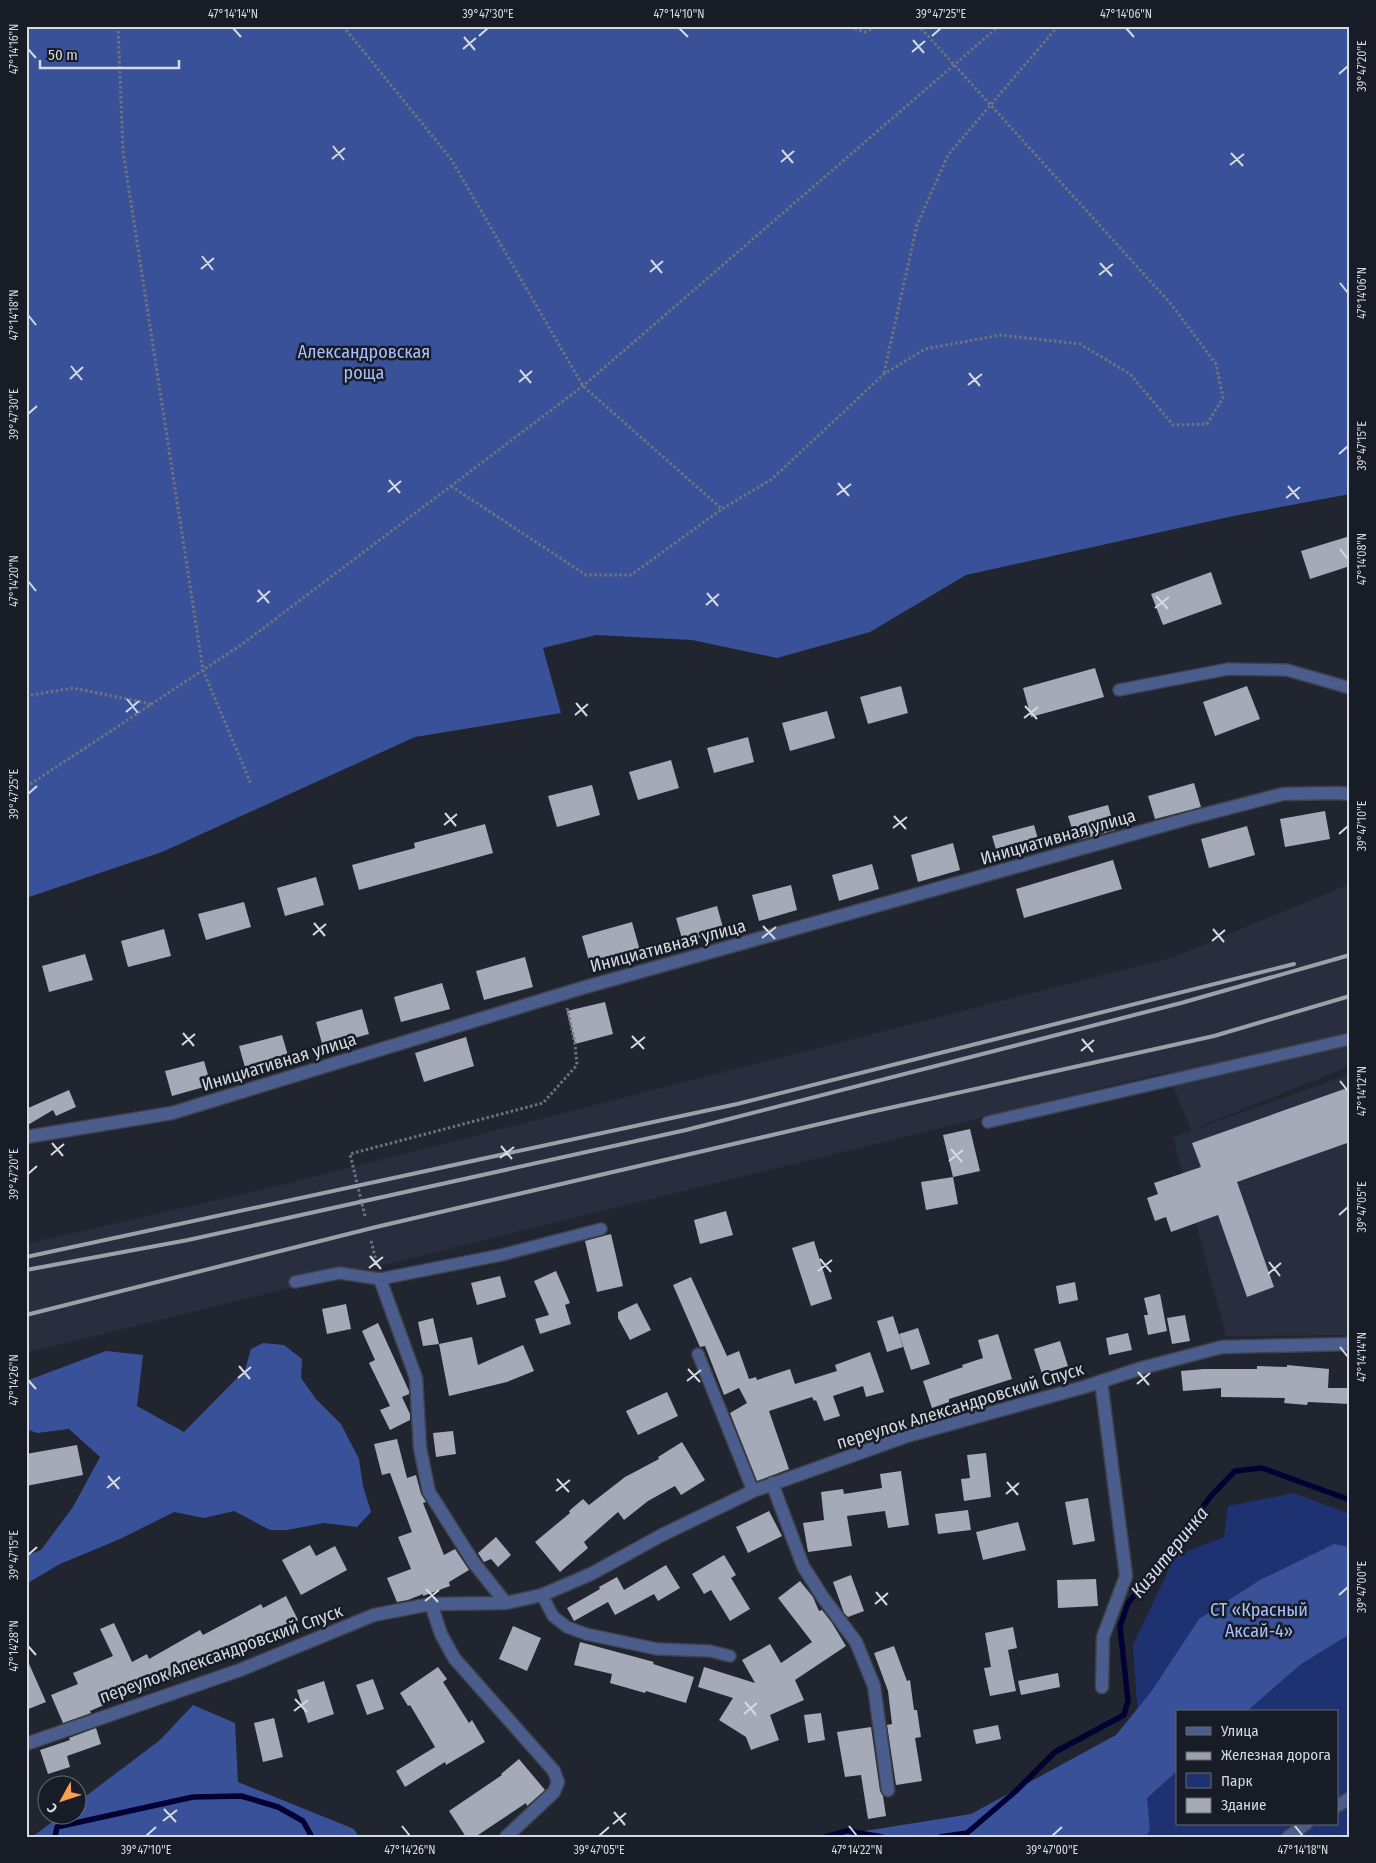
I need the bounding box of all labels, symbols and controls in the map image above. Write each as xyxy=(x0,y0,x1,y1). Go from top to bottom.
text: 47°14'14"N xyxy=(208,7,258,21)
text: 39°47'30"E xyxy=(462,7,514,21)
text: 47°14'10"N xyxy=(653,7,705,21)
text: 39°47'25"E xyxy=(916,7,967,21)
text: 47°14'06"N xyxy=(1100,7,1152,21)
text: 47°14'16"N xyxy=(7,24,21,74)
scale bar xyxy=(40,38,179,70)
text: 39°47'20"E xyxy=(1355,40,1369,92)
text: 50 m xyxy=(48,46,78,64)
text: 47°14'06"N xyxy=(1355,267,1369,319)
text: 47°14'18"N xyxy=(7,290,21,340)
park label: Александровская роща xyxy=(298,341,430,384)
text: 39°47'30"E xyxy=(7,388,21,440)
text: 39°47'15"E xyxy=(1355,421,1369,471)
text: 47°14'08"N xyxy=(1355,533,1369,585)
text: 47°14'20"N xyxy=(7,555,21,607)
text: 39°47'25"E xyxy=(7,768,21,819)
text: 39°47'10"E xyxy=(1355,800,1369,851)
street label: Инициативная улица xyxy=(978,804,1138,870)
street label: Инициативная улица xyxy=(588,915,749,977)
street label: Инициативная улица xyxy=(199,1028,359,1096)
text: 47°14'12"N xyxy=(1355,1066,1369,1116)
text: 39°47'20"E xyxy=(7,1148,21,1200)
text: 39°47'05"E xyxy=(1355,1181,1369,1233)
text: 47°14'14"N xyxy=(1355,1332,1369,1382)
text: 47°14'26"N xyxy=(7,1354,21,1406)
street label: переулок Александровский Спуск xyxy=(834,1358,1087,1454)
water label: Кизитеринка xyxy=(1126,1502,1213,1603)
text: 39°47'15"E xyxy=(7,1530,21,1580)
text: 39°47'00"E xyxy=(1355,1561,1369,1613)
street label: переулок Александровский Спуск xyxy=(96,1599,346,1708)
park label: СТ «Красный Аксай-4» xyxy=(1210,1599,1308,1642)
text: 47°14'28"N xyxy=(7,1620,21,1672)
legend xyxy=(1176,1710,1338,1826)
text: Улица xyxy=(1220,1722,1259,1740)
text: Железная дорога xyxy=(1221,1746,1331,1764)
text: Парк xyxy=(1221,1772,1252,1790)
north arrow xyxy=(38,1776,88,1826)
text: Здание xyxy=(1221,1796,1267,1814)
text: С xyxy=(43,1799,61,1816)
text: 39°47'10"E xyxy=(121,1843,172,1857)
text: 47°14'26"N xyxy=(384,1843,436,1857)
text: 39°47'05"E xyxy=(573,1843,625,1857)
text: 47°14'22"N xyxy=(832,1843,882,1857)
text: 39°47'00"E xyxy=(1026,1843,1078,1857)
text: 47°14'18"N xyxy=(1278,1843,1328,1857)

